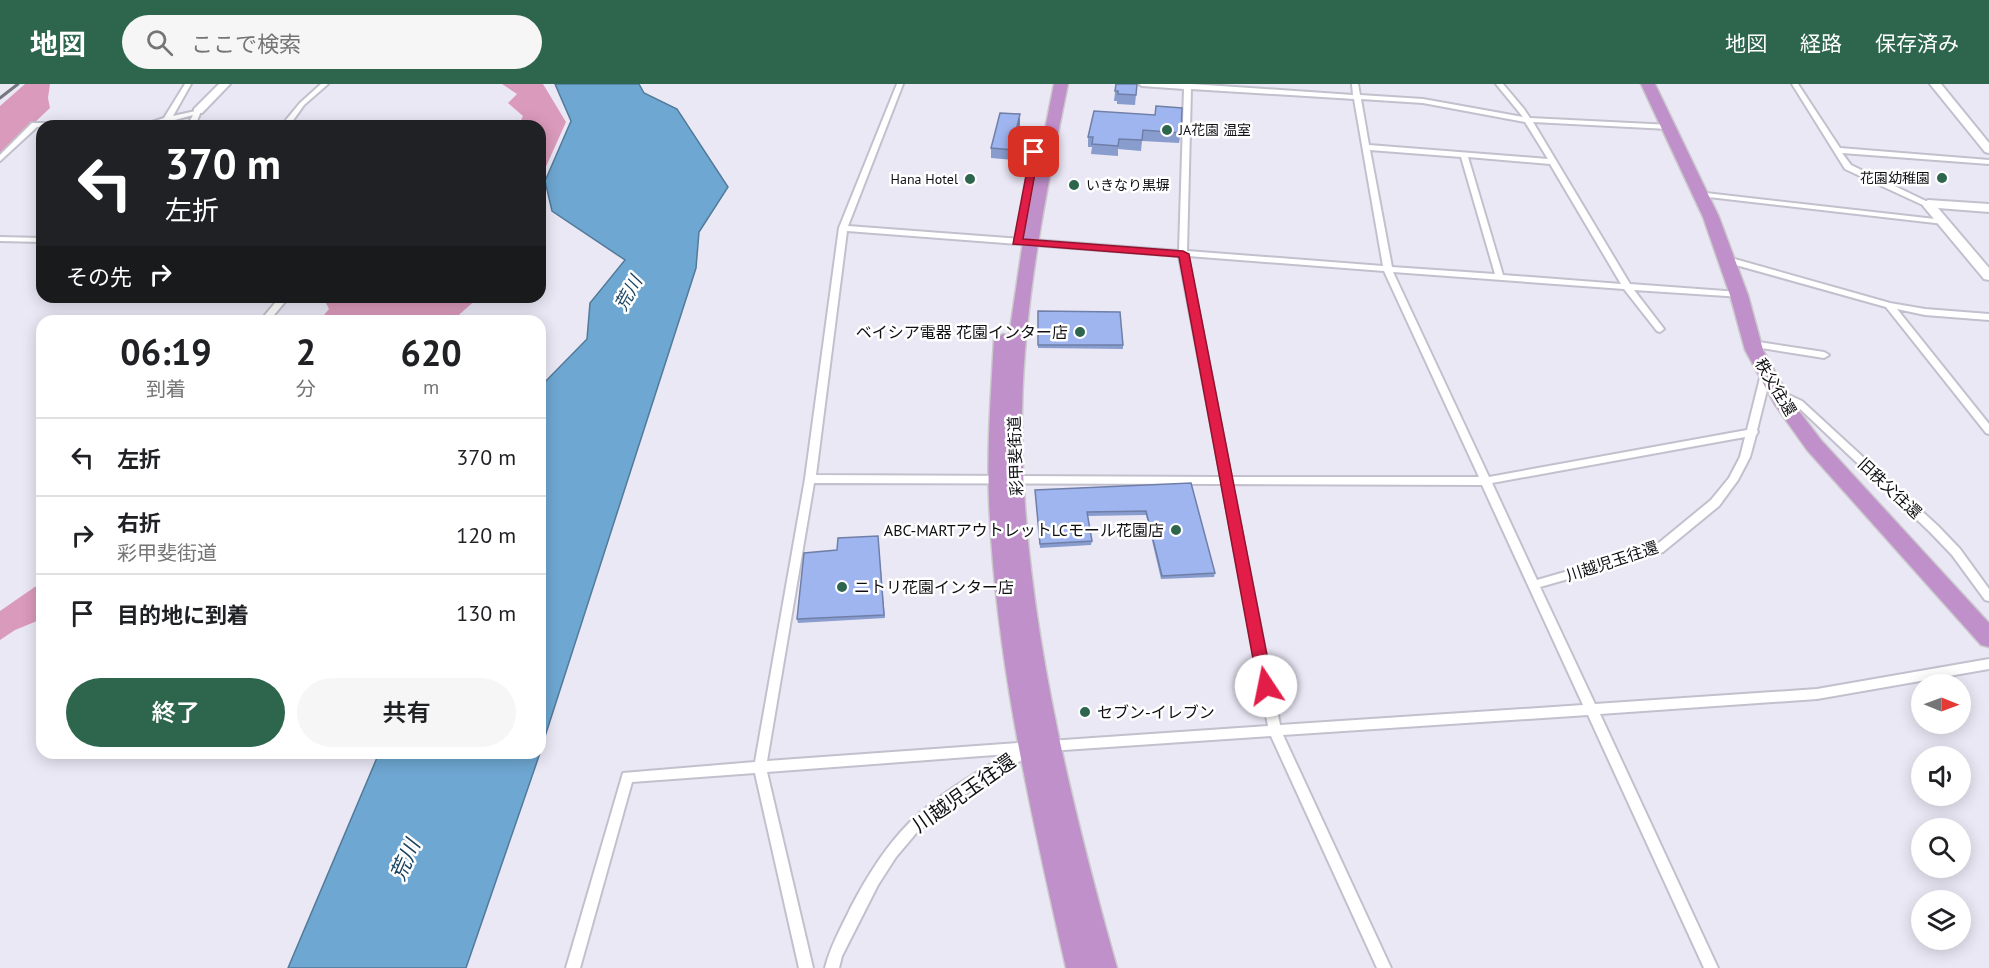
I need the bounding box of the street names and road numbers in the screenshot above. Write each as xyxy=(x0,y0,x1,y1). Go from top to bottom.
street label: 秩父往還 xyxy=(1751,354,1801,420)
street label: 彩甲斐街道 xyxy=(1004,416,1026,496)
street label: 旧秩父往還 xyxy=(1854,453,1926,523)
street label: 川越児玉往還 xyxy=(1563,537,1661,585)
street label: 川越児玉往還 xyxy=(907,748,1021,838)

